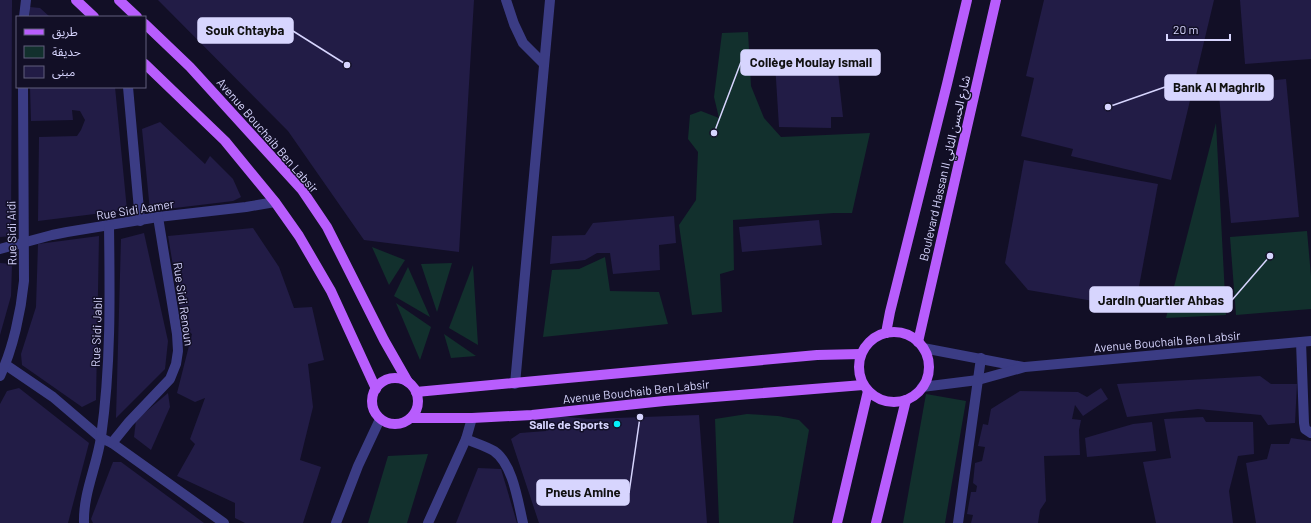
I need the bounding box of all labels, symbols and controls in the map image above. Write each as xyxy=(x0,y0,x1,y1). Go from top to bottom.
legend xyxy=(16,16,146,88)
scale bar xyxy=(1167,16,1230,42)
callout: Souk Chtayba xyxy=(198,18,293,43)
text: Souk Chtayba xyxy=(205,22,285,38)
text: 20 m xyxy=(1173,22,1199,36)
text: طريق xyxy=(52,24,78,40)
text: حديقة xyxy=(52,44,81,59)
callout: Collège Moulay Ismail xyxy=(741,50,880,75)
text: Collège Moulay Ismail xyxy=(750,54,872,70)
text: مبنى xyxy=(52,64,75,79)
street label: Boulevard Hassan II شارع الحسن الثاني xyxy=(916,74,976,263)
street label: Avenue Bouchaib Ben Labsir xyxy=(214,75,322,196)
callout: Bank Al Maghrib xyxy=(1165,75,1273,100)
text: Bank Al Maghrib xyxy=(1173,79,1265,95)
street label: Rue Sidi Aamer xyxy=(95,196,176,222)
street label: Rue Sidi Aidi xyxy=(3,201,19,265)
street label: Rue Sidi Renoun xyxy=(171,261,197,347)
callout: Jardin Quartier Ahbas xyxy=(1090,287,1232,312)
text: Jardin Quartier Ahbas xyxy=(1098,292,1224,308)
street label: Rue Sidi Jabli xyxy=(88,297,104,367)
street label: Avenue Bouchaib Ben Labsir xyxy=(1093,328,1242,354)
street label: Avenue Bouchaib Ben Labsir xyxy=(562,376,711,406)
place label: Salle de Sports xyxy=(529,417,609,431)
marker: Salle de Sports xyxy=(612,419,622,429)
callout: Pneus Amine xyxy=(537,480,629,505)
text: Pneus Amine xyxy=(545,484,621,500)

